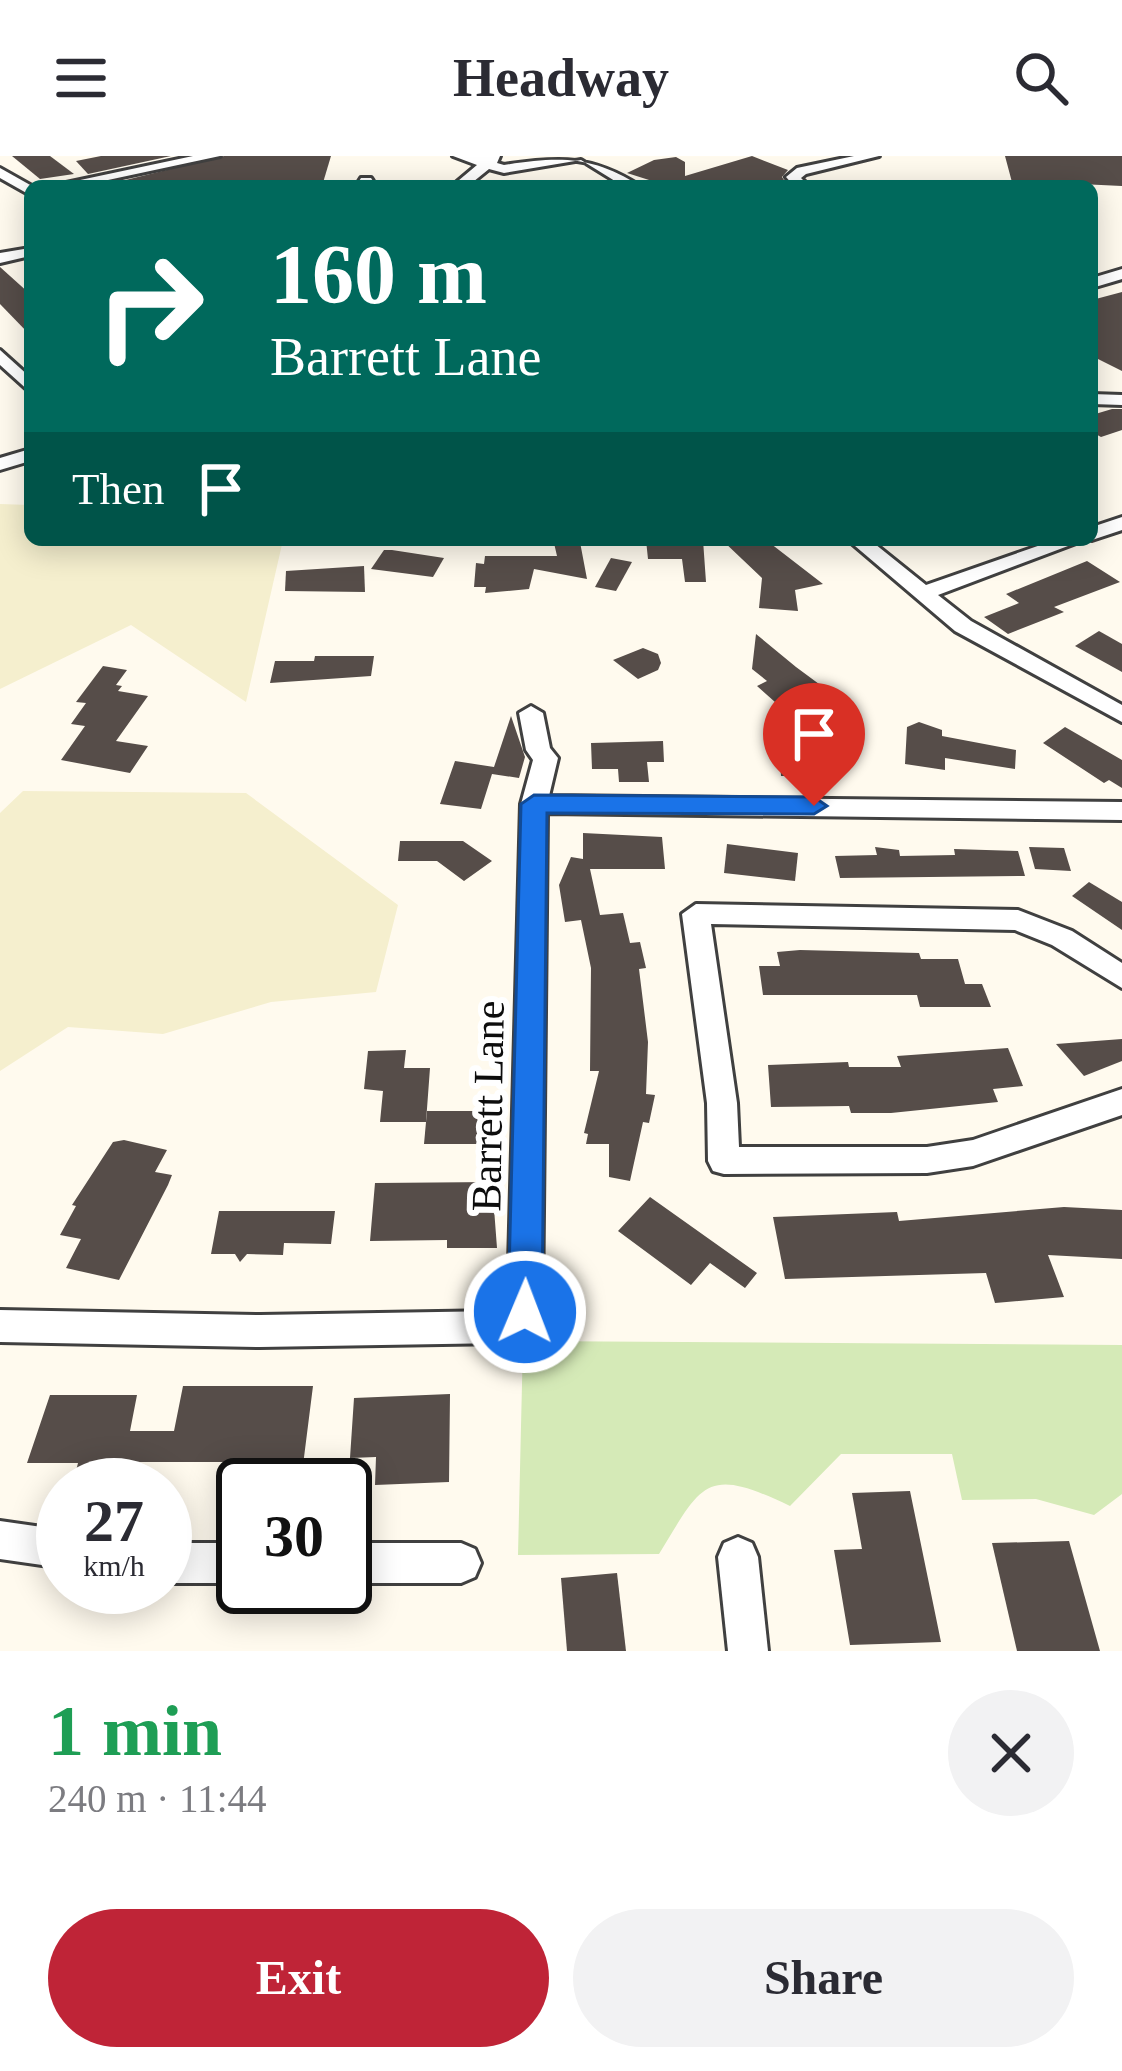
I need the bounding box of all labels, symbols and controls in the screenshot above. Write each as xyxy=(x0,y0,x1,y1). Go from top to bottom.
icon: menu xyxy=(48,45,114,111)
icon: search xyxy=(1008,45,1074,111)
text: Headway xyxy=(453,48,669,108)
icon: right xyxy=(72,228,228,384)
text: 160 m xyxy=(270,228,487,321)
text: Barrett Lane xyxy=(270,327,541,387)
icon: arrive xyxy=(188,456,254,522)
text: Then xyxy=(72,464,164,514)
pin xyxy=(763,683,865,806)
icon: arrive xyxy=(781,701,847,767)
street label: Barrett Lane xyxy=(463,1000,513,1212)
position arrow xyxy=(462,1249,588,1375)
speed limit sign: 30 xyxy=(216,1458,372,1614)
text: 27 xyxy=(84,1488,144,1554)
text: km/h xyxy=(83,1549,145,1582)
button: close xyxy=(948,1690,1074,1816)
text: 1 min xyxy=(48,1691,222,1771)
text: 240 m · 11:44 xyxy=(48,1777,266,1820)
button: Exit xyxy=(48,1909,549,2047)
button: Share xyxy=(573,1909,1074,2047)

